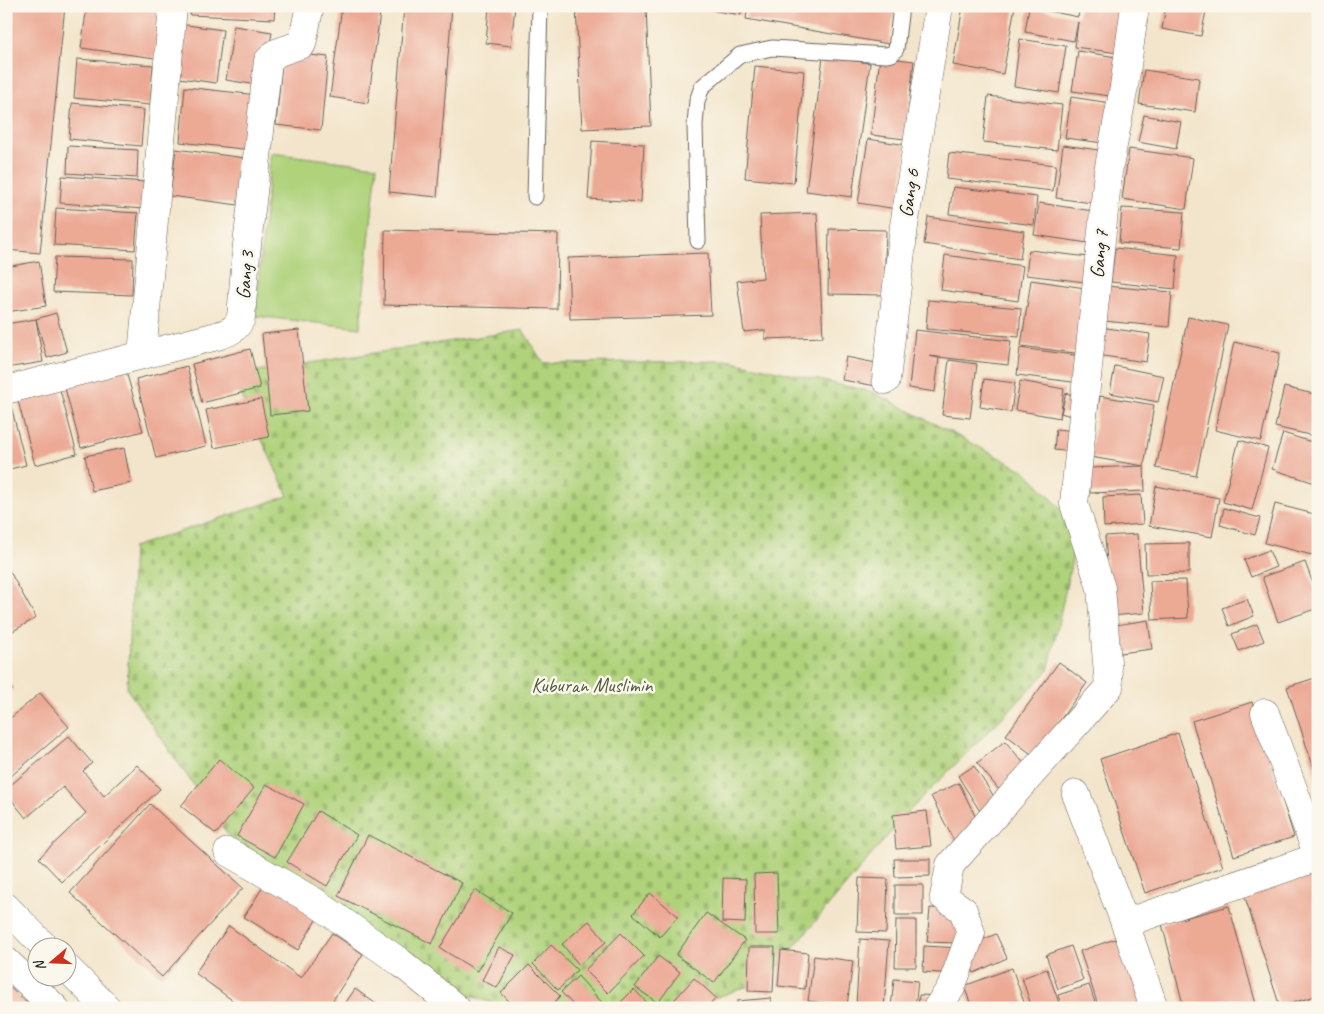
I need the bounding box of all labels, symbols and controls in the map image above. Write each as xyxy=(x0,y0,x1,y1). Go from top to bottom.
street label: Gang 6 xyxy=(893,166,925,219)
street label: Gang 7 xyxy=(1084,228,1114,279)
street label: Gang 3 xyxy=(230,248,260,300)
park label: Kuburan Muslimin xyxy=(532,673,653,698)
north arrow xyxy=(28,936,78,986)
text: N xyxy=(30,957,50,973)

